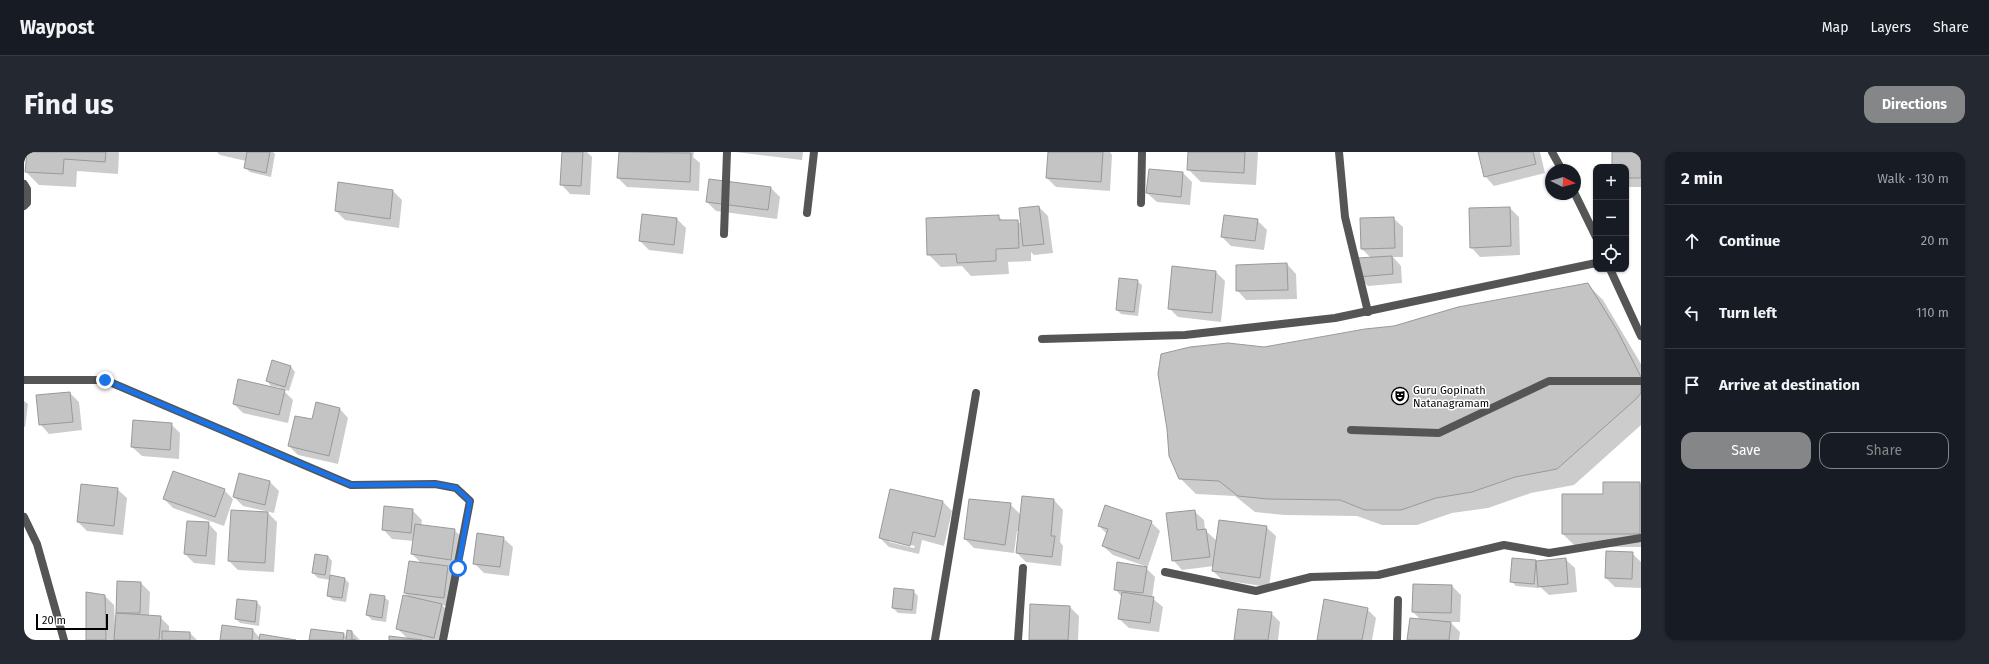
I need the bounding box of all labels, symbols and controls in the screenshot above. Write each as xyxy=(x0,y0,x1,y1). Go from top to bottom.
text: Waypost xyxy=(20,16,94,39)
text: Map xyxy=(1822,19,1848,36)
text: Layers xyxy=(1870,19,1911,36)
text: Share xyxy=(1933,19,1969,36)
button: Directions xyxy=(1864,86,1965,123)
text: Find us xyxy=(24,88,114,121)
north arrow xyxy=(1545,164,1581,200)
map controls xyxy=(1593,164,1629,272)
button: + xyxy=(1593,164,1629,200)
text: 2 min xyxy=(1681,168,1723,189)
text: Walk · 130 m xyxy=(1877,171,1949,186)
button: − xyxy=(1593,200,1629,236)
icon: ahead xyxy=(1681,230,1703,252)
text: Continue xyxy=(1719,232,1780,250)
text: 20 m xyxy=(1921,233,1949,248)
button: locate xyxy=(1593,236,1629,272)
icon: left xyxy=(1681,302,1703,324)
text: Turn left xyxy=(1719,304,1777,322)
text: 110 m xyxy=(1916,305,1949,320)
route end xyxy=(96,371,114,389)
icon: arrive xyxy=(1681,374,1703,396)
text: Arrive at destination xyxy=(1719,376,1860,394)
place label: Guru Gopinath Natanagramam xyxy=(1413,384,1489,410)
theatre icon: Guru Gopinath Natanagramam xyxy=(1390,386,1410,406)
button: Save xyxy=(1681,432,1811,469)
button: Share xyxy=(1819,432,1949,469)
route start xyxy=(449,559,467,577)
scale bar xyxy=(36,612,108,631)
text: 20 m xyxy=(42,614,66,627)

